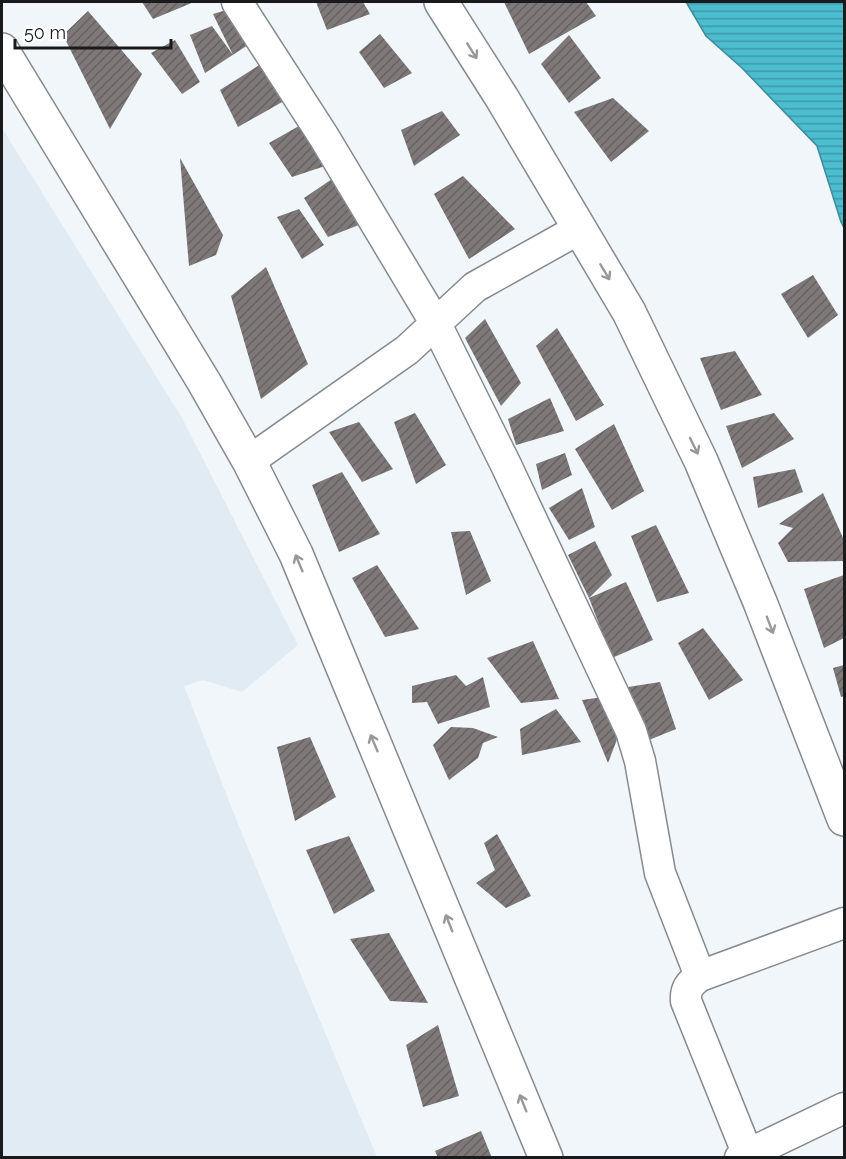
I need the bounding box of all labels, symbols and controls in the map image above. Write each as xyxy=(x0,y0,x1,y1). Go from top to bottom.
scale bar xyxy=(15,12,171,50)
text: 50 m xyxy=(24,22,66,43)
one-way arrow xyxy=(467,42,479,59)
one-way arrow xyxy=(599,263,611,280)
one-way arrow xyxy=(688,436,700,454)
one-way arrow xyxy=(293,554,304,573)
one-way arrow xyxy=(765,615,776,634)
one-way arrow xyxy=(368,734,379,753)
one-way arrow xyxy=(443,914,454,933)
one-way arrow xyxy=(517,1095,528,1113)

